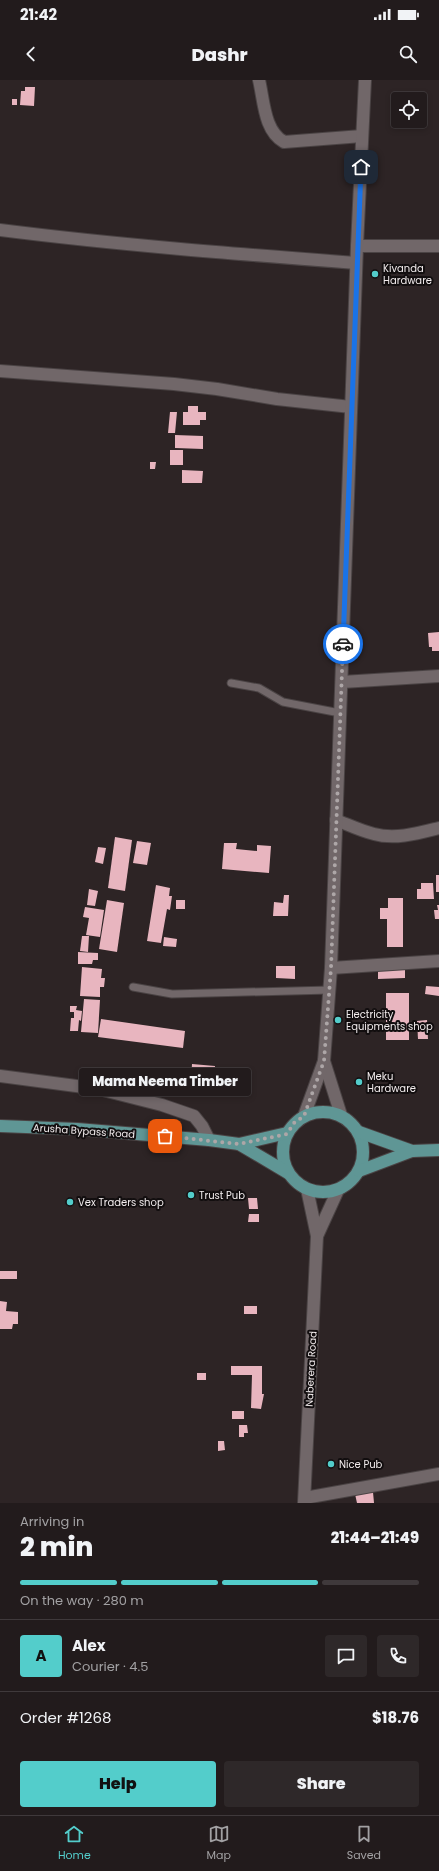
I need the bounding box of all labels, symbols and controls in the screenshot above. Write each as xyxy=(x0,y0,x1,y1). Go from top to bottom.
text: 21:42 xyxy=(20,4,57,25)
text: Dashr xyxy=(191,42,248,67)
icon: back xyxy=(20,43,42,65)
icon: search xyxy=(397,43,419,65)
map controls xyxy=(391,92,427,128)
button: locate xyxy=(391,92,427,128)
pin xyxy=(344,150,378,184)
icon: home xyxy=(350,156,372,178)
place label: Kivanda Hardware xyxy=(383,261,432,288)
marker: Kivanda Hardware xyxy=(370,269,380,279)
courier xyxy=(323,624,363,664)
icon: car xyxy=(332,633,354,655)
place label: Electricity Equipments shop xyxy=(346,1007,433,1034)
marker: Electricity Equipments shop xyxy=(333,1015,343,1025)
callout: Mama Neema Timber xyxy=(79,1068,251,1096)
place label: Meku Hardware xyxy=(367,1069,416,1096)
text: Mama Neema Timber xyxy=(92,1072,238,1091)
marker: Meku Hardware xyxy=(354,1077,364,1087)
pin xyxy=(148,1119,182,1153)
street label: Arusha Bypass Road xyxy=(32,1120,136,1142)
icon: bag xyxy=(154,1125,176,1147)
place label: Trust Pub xyxy=(199,1188,245,1203)
marker: Trust Pub xyxy=(186,1190,196,1200)
place label: Vex Traders shop xyxy=(78,1195,164,1210)
marker: Vex Traders shop xyxy=(65,1197,75,1207)
street label: Naberera Road xyxy=(302,1331,320,1407)
place label: Nice Pub xyxy=(339,1457,383,1472)
marker: Nice Pub xyxy=(326,1459,336,1469)
text: Arriving in xyxy=(20,1512,84,1531)
text: 21:44–21:49 xyxy=(331,1527,419,1548)
text: 2 min xyxy=(20,1529,93,1565)
text: On the way · 280 m xyxy=(20,1591,144,1610)
text: Alex xyxy=(72,1635,106,1656)
button: chat xyxy=(325,1635,367,1677)
button: phone xyxy=(377,1635,419,1677)
text: A xyxy=(35,1645,47,1666)
text: Courier · 4.5 xyxy=(72,1657,148,1676)
text: Order #1268 xyxy=(20,1707,111,1728)
text: $18.76 xyxy=(372,1707,419,1728)
button: Help xyxy=(20,1761,216,1807)
button: Share xyxy=(224,1761,419,1807)
tab: Home xyxy=(58,1823,91,1864)
tab: Map xyxy=(207,1823,231,1864)
tab: Saved xyxy=(347,1823,381,1864)

